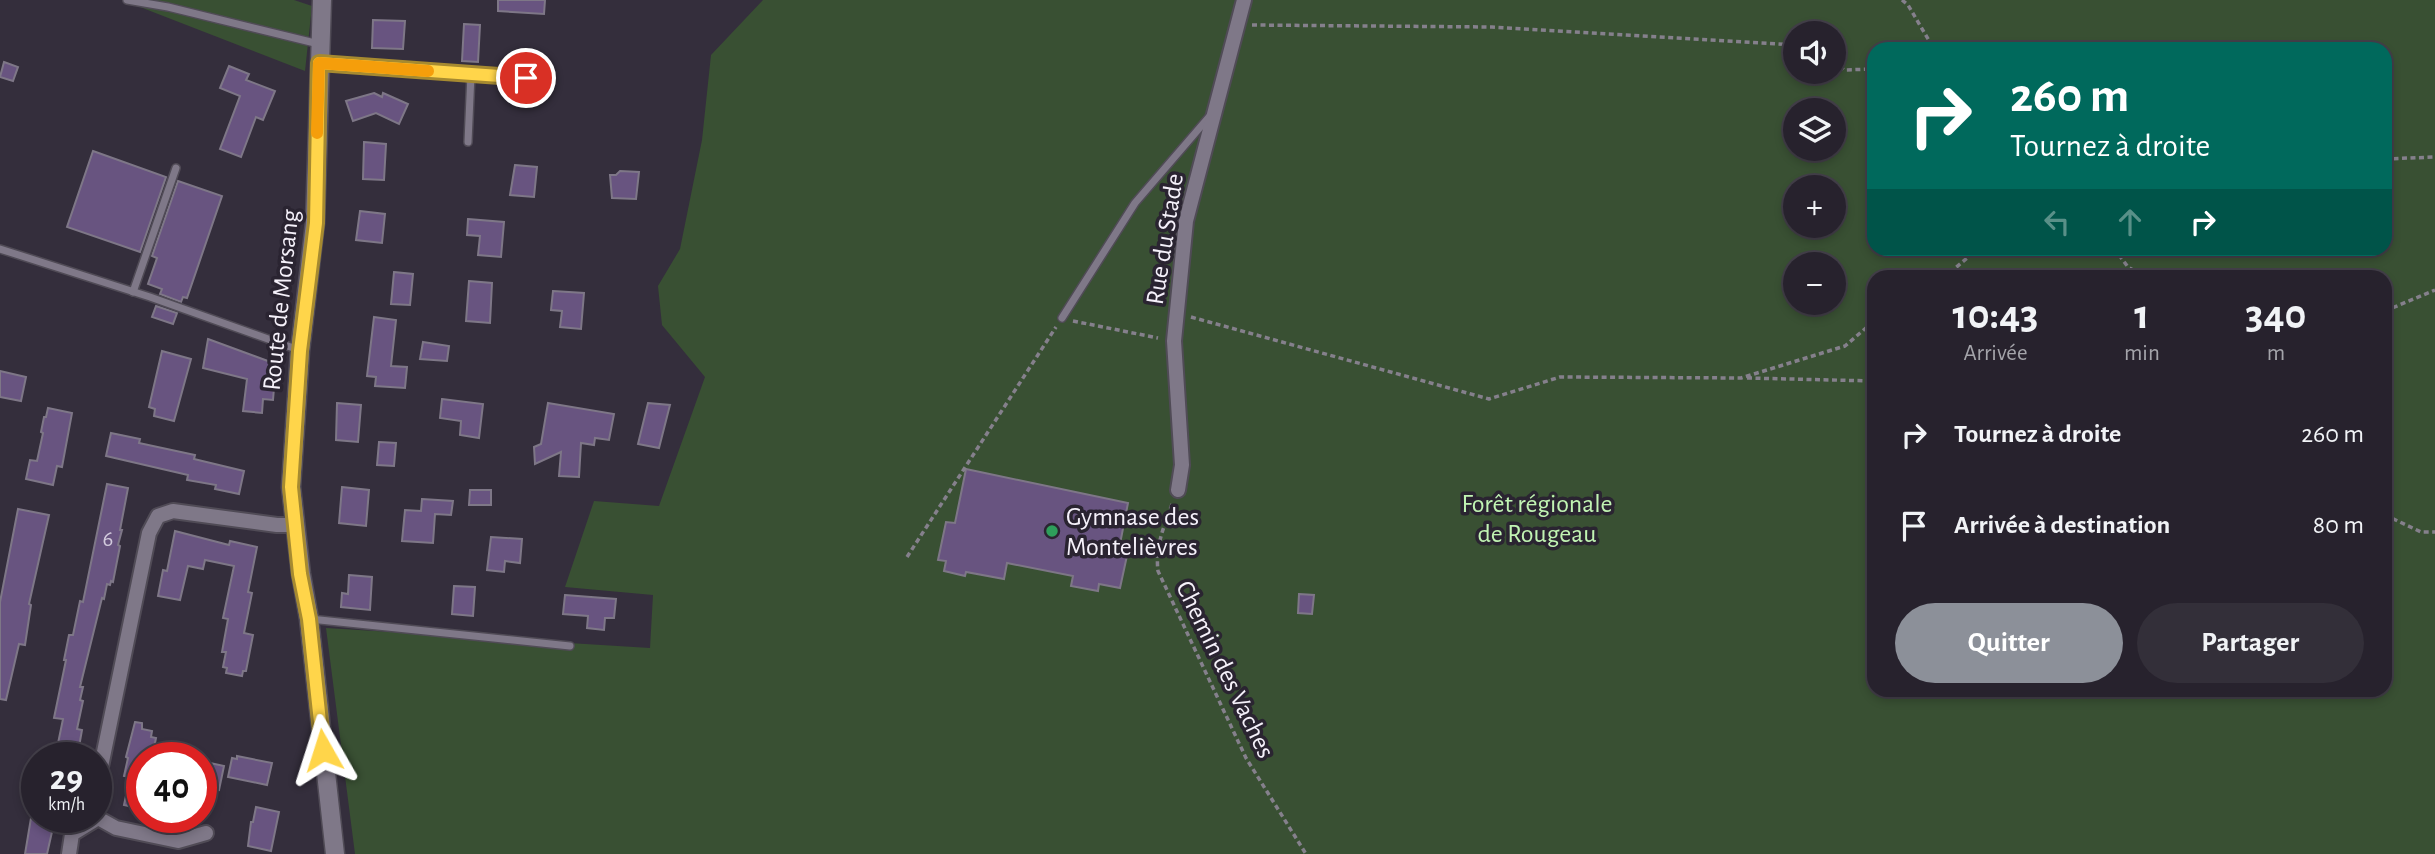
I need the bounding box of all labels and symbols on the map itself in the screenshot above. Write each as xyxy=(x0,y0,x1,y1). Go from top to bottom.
pin xyxy=(496,48,556,108)
street label: Rue du Stade xyxy=(1142,172,1188,307)
street label: Route de Morsang xyxy=(259,208,303,392)
park label: Forêt régionale de Rougeau xyxy=(1461,491,1613,547)
place label: Gymnase des Montelièvres xyxy=(1066,504,1199,560)
marker: Gymnase des Montelièvres xyxy=(1044,523,1060,539)
house number: 6 xyxy=(103,528,113,551)
street label: Chemin des Vaches xyxy=(1171,577,1279,762)
position arrow xyxy=(286,713,360,787)
speed limit sign: 40 xyxy=(126,742,217,833)

